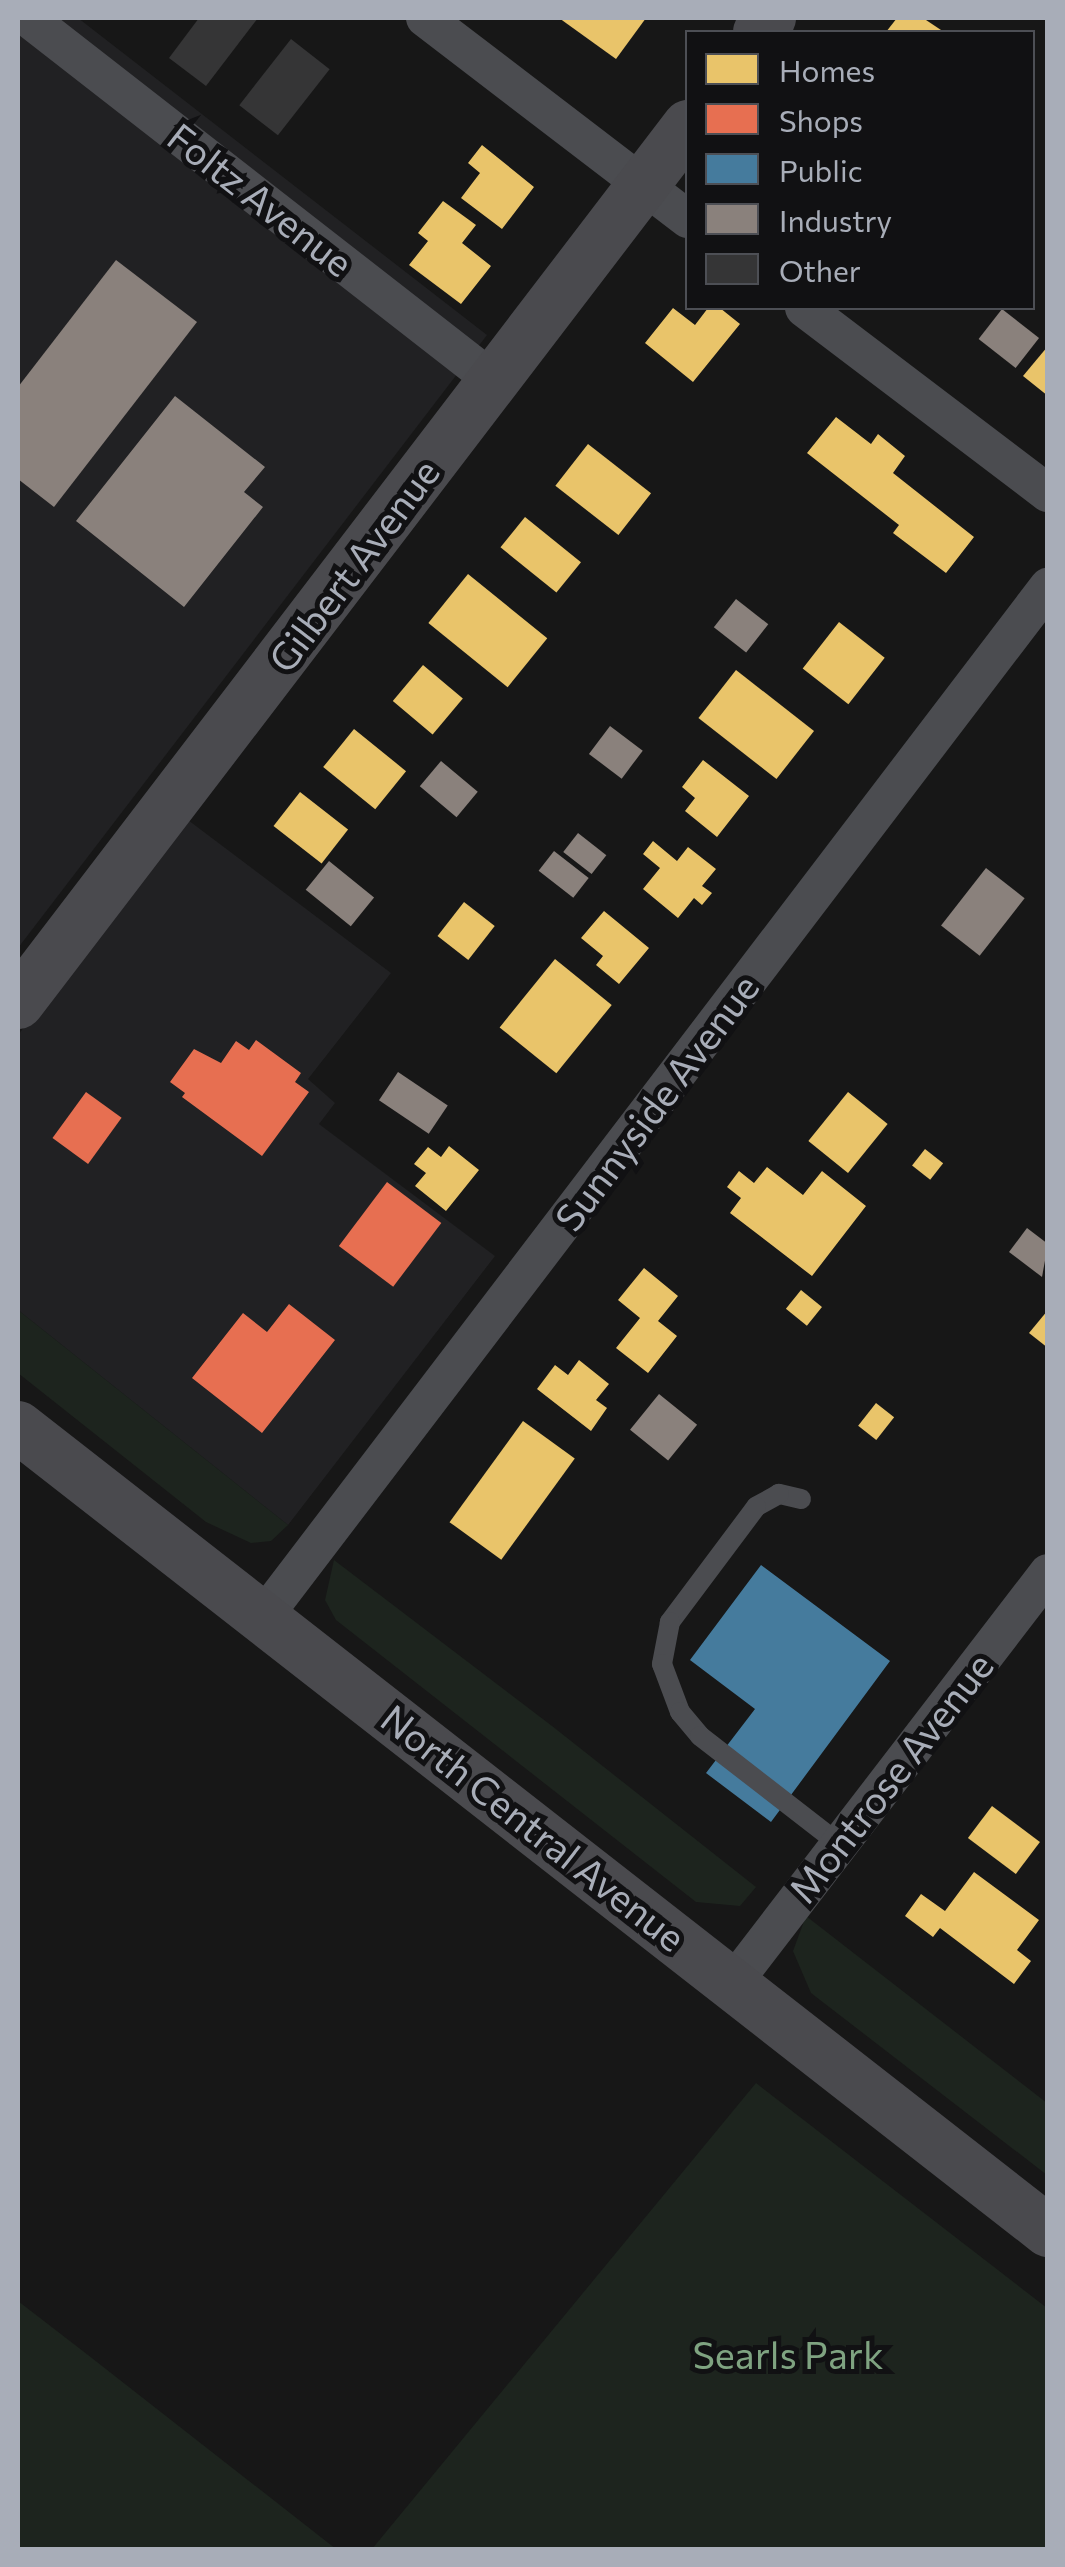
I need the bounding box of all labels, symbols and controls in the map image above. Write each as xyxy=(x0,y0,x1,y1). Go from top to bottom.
legend xyxy=(685,30,1035,310)
text: Homes xyxy=(779,51,875,88)
text: Shops xyxy=(779,101,863,138)
street label: Foltz Avenue xyxy=(160,113,362,285)
text: Public xyxy=(779,151,863,188)
text: Industry xyxy=(779,201,892,238)
text: Other xyxy=(779,251,861,288)
street label: Gilbert Avenue xyxy=(258,450,448,680)
street label: Sunnyside Avenue xyxy=(545,965,767,1239)
street label: Montrose Avenue xyxy=(778,1643,1002,1911)
street label: North Central Avenue xyxy=(373,1694,695,1960)
park label: Searls Park xyxy=(692,2331,884,2377)

